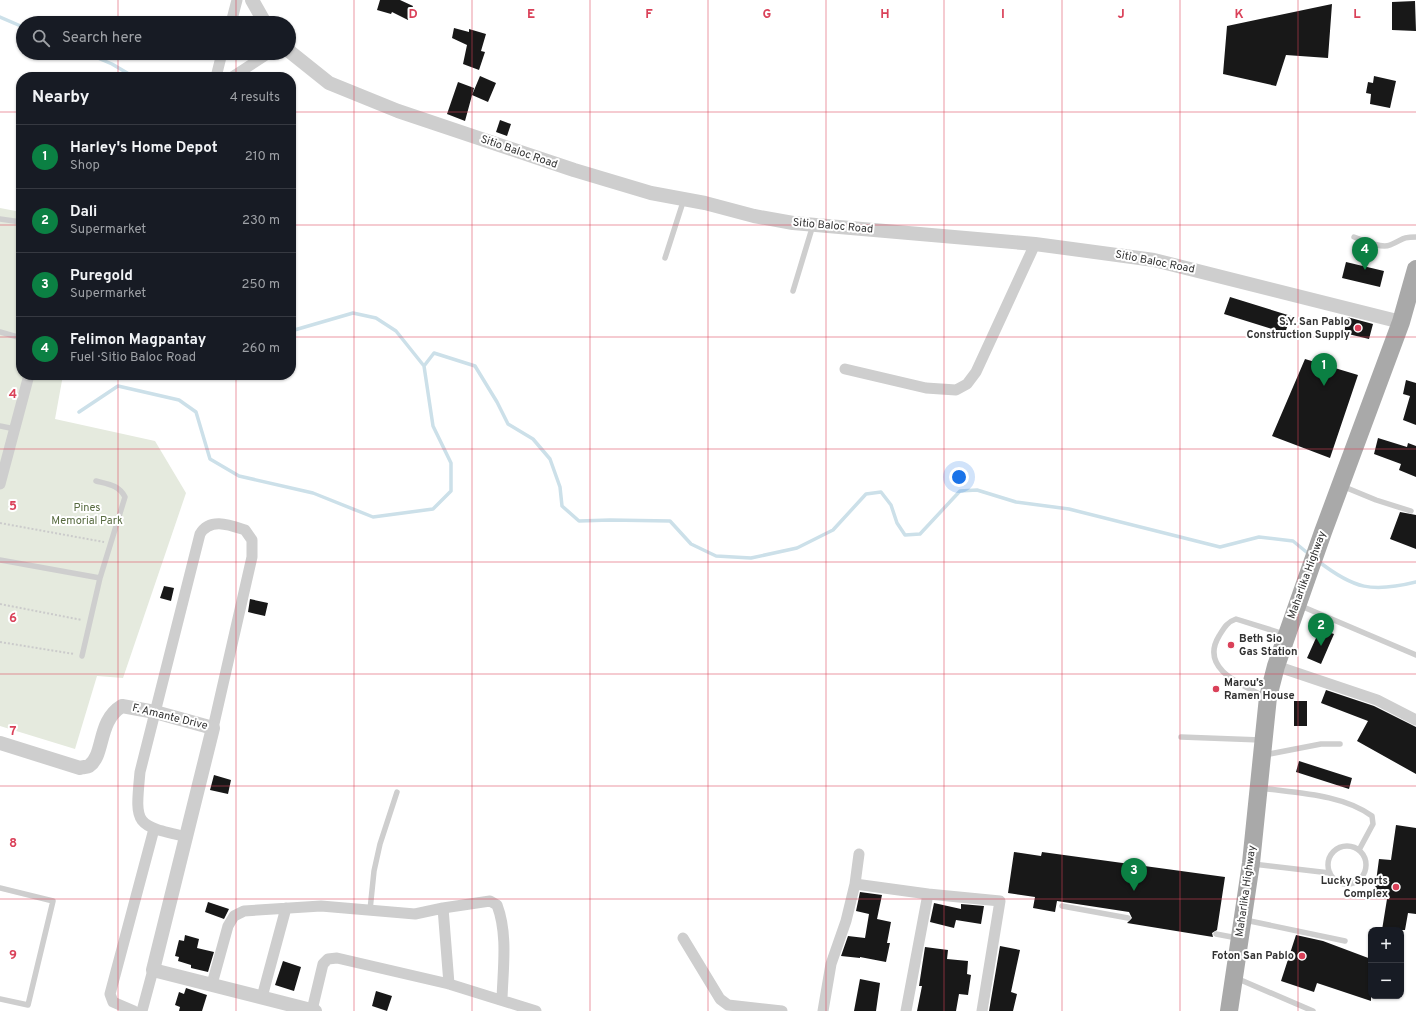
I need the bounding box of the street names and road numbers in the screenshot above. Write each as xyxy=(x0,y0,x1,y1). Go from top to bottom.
street label: Sitio Baloc Road xyxy=(479,132,559,172)
street label: Sitio Baloc Road xyxy=(792,216,874,236)
street label: Sitio Baloc Road xyxy=(1114,247,1196,277)
street label: Maharlika Highway xyxy=(1285,529,1329,621)
street label: F. Amante Drive xyxy=(131,701,209,733)
street label: Maharlika Highway xyxy=(1233,844,1259,938)

